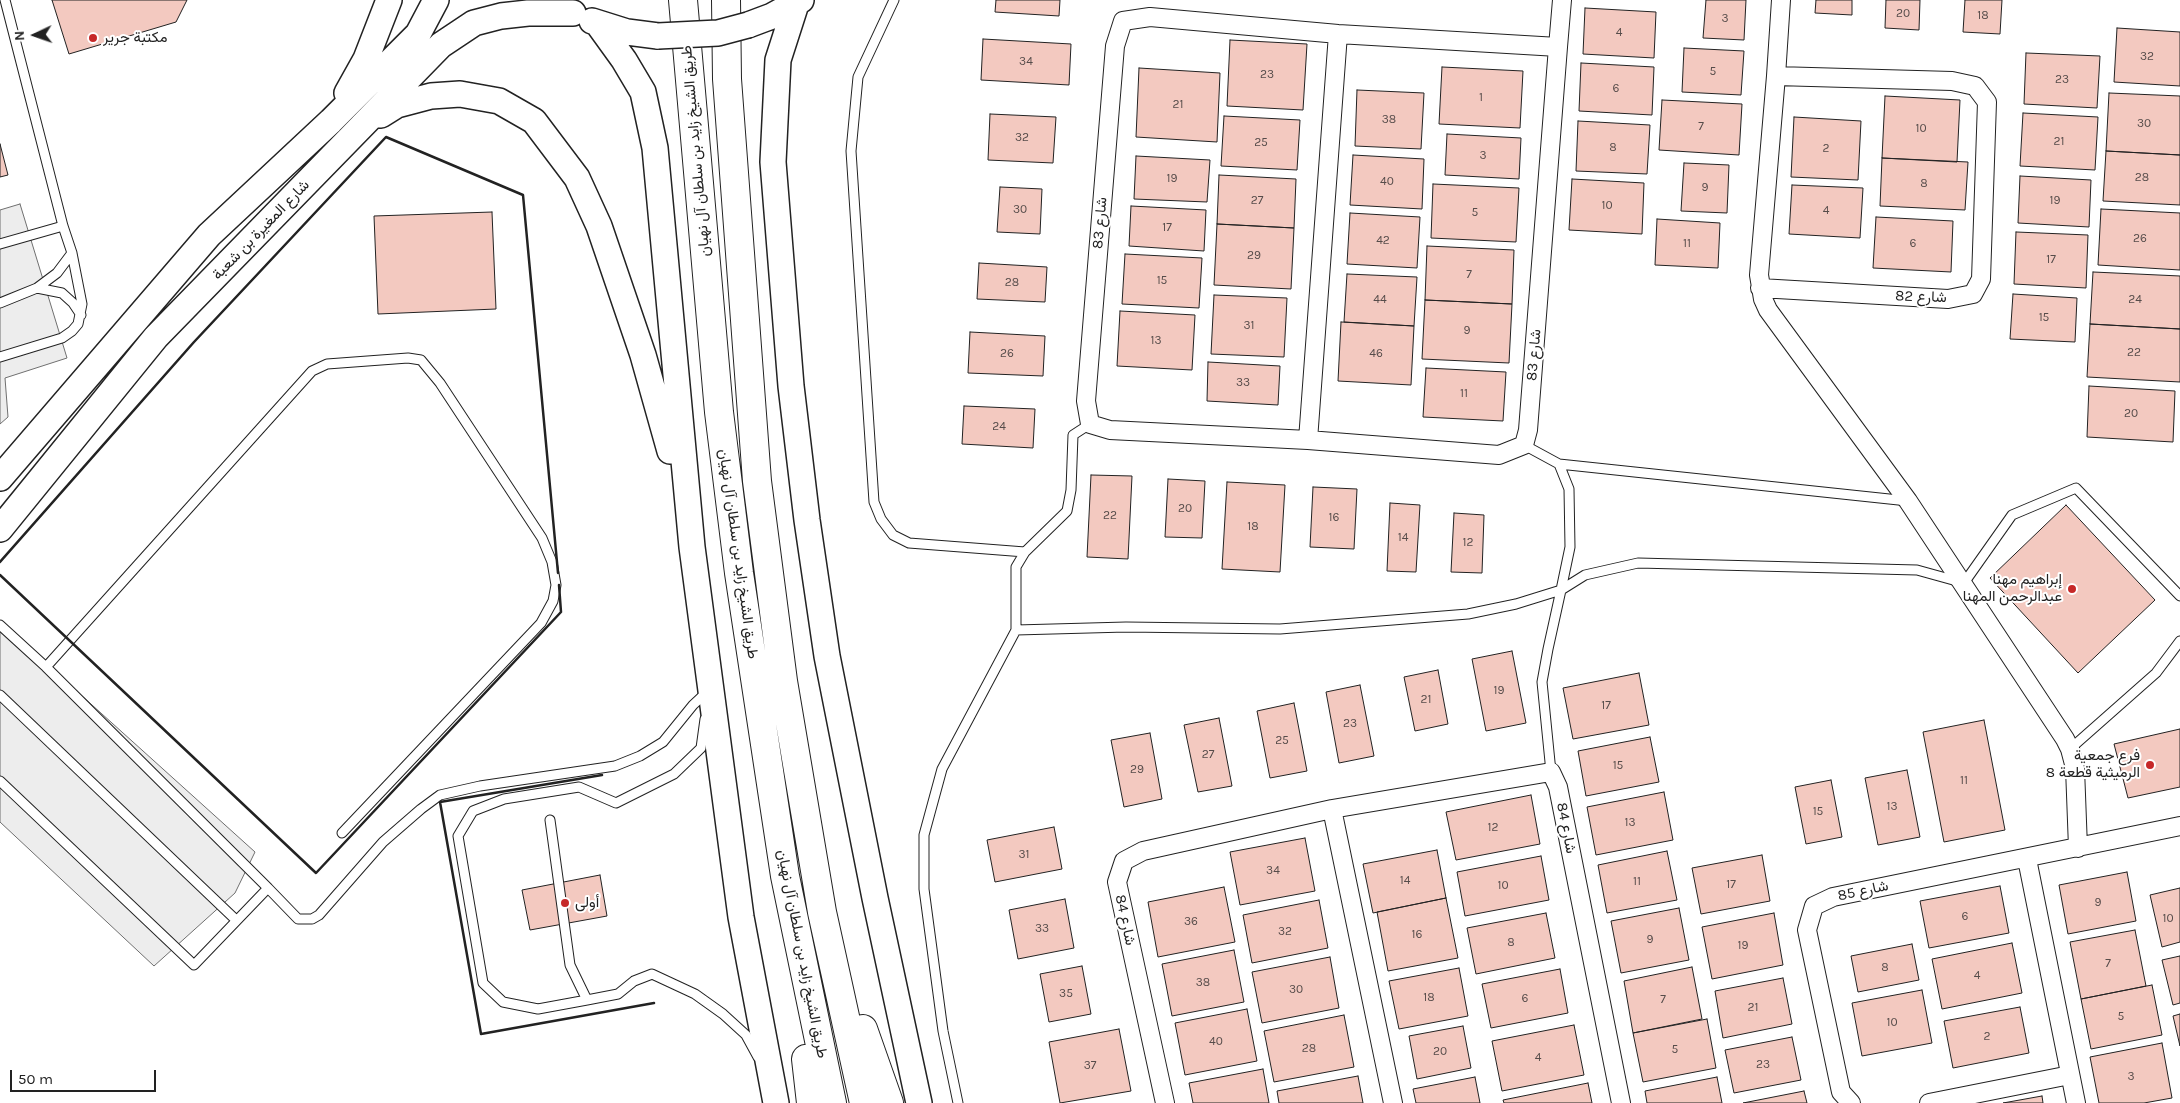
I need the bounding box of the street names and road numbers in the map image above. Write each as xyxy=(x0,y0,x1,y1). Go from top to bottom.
street label: طريق الشيخ زايد بن سلطان آل نهيان xyxy=(678,45,714,257)
street label: شارع المغيرة بن شعبة xyxy=(209,176,313,284)
street label: شارع 83 xyxy=(1089,196,1111,250)
street label: شارع 82 xyxy=(1895,287,1947,307)
street label: شارع 83 xyxy=(1523,328,1545,382)
street label: طريق الشيخ زايد بن سلطان آل نهيان xyxy=(714,448,762,660)
street label: شارع 84 xyxy=(1552,801,1580,855)
street label: طريق الشيخ زايد بن سلطان آل نهيان xyxy=(773,848,831,1060)
street label: شارع 85 xyxy=(1836,877,1890,905)
street label: شارع 84 xyxy=(1111,893,1139,947)

